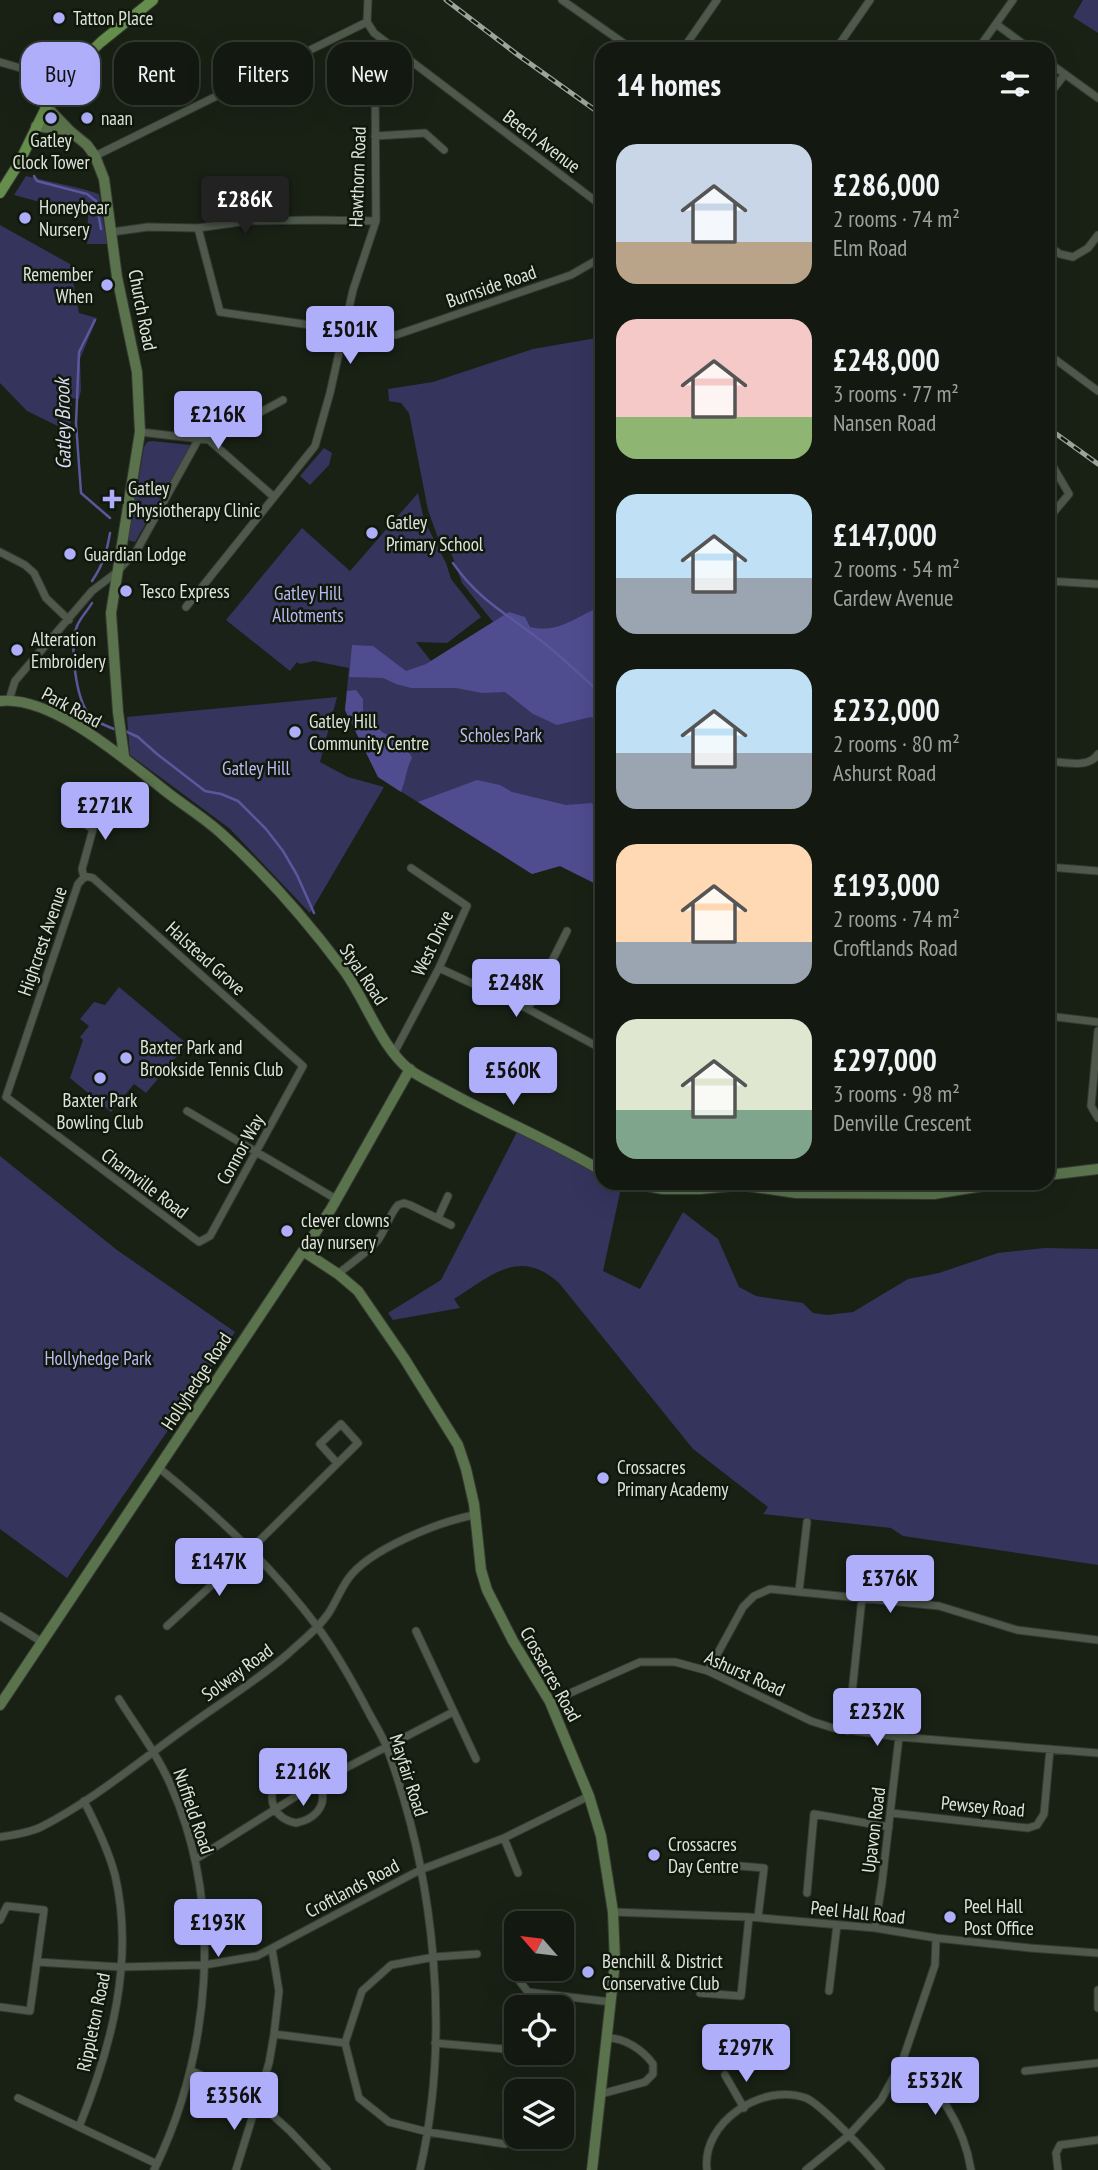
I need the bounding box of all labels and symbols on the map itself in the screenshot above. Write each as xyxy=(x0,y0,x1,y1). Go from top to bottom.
place label: Tatton Place xyxy=(73,6,153,30)
marker: Tatton Place xyxy=(51,10,67,26)
street label: Beech Avenue xyxy=(498,104,586,178)
place label: naan xyxy=(101,106,133,130)
marker: Gatley Clock Tower xyxy=(43,110,59,126)
marker: naan xyxy=(79,110,95,126)
street label: Hawthorn Road xyxy=(343,126,371,228)
place label: Gatley Clock Tower xyxy=(12,128,90,174)
pin: £286K xyxy=(196,176,294,236)
place label: Honeybear Nursery xyxy=(39,195,110,241)
marker: Honeybear Nursery xyxy=(17,210,33,226)
street label: Burnside Road xyxy=(443,259,539,313)
place label: Remember When xyxy=(23,262,94,308)
street label: Church Road xyxy=(123,267,163,353)
marker: Remember When xyxy=(99,277,115,293)
pin: £501K xyxy=(301,306,399,366)
water label: Gatley Brook xyxy=(48,375,77,470)
pin: £216K xyxy=(169,392,267,451)
place label: Gatley Physiotherapy Clinic xyxy=(128,476,260,522)
marker: Gatley Physiotherapy Clinic xyxy=(102,489,122,509)
place label: Gatley Primary School xyxy=(386,510,484,556)
marker: Gatley Primary School xyxy=(364,525,380,541)
place label: Guardian Lodge xyxy=(84,542,186,566)
marker: Guardian Lodge xyxy=(62,546,78,562)
place label: Tesco Express xyxy=(140,579,230,603)
park label: Gatley Hill Allotments xyxy=(272,581,344,627)
marker: Tesco Express xyxy=(118,583,134,599)
place label: Alteration Embroidery xyxy=(31,627,107,673)
marker: Alteration Embroidery xyxy=(9,642,25,658)
street label: Park Road xyxy=(38,681,106,733)
place label: Gatley Hill Community Centre xyxy=(309,709,429,755)
park label: Scholes Park xyxy=(460,723,543,747)
marker: Gatley Hill Community Centre xyxy=(287,724,303,740)
park label: Gatley Hill xyxy=(222,756,291,780)
pin: £271K xyxy=(56,782,154,842)
street label: Highcrest Avenue xyxy=(12,883,72,999)
street label: West Drive xyxy=(406,906,458,980)
street label: Halstead Grove xyxy=(161,916,251,1000)
street label: Styal Road xyxy=(335,939,393,1009)
pin: £248K xyxy=(467,960,565,1019)
place label: Baxter Park and Brookside Tennis Club xyxy=(140,1035,283,1081)
pin: £560K xyxy=(464,1048,562,1107)
marker: Baxter Park and Brookside Tennis Club xyxy=(118,1050,134,1066)
marker: Baxter Park Bowling Club xyxy=(92,1070,108,1086)
place label: Baxter Park Bowling Club xyxy=(57,1088,143,1134)
street label: Connor Way xyxy=(211,1109,270,1189)
street label: Charnville Road xyxy=(97,1142,193,1224)
place label: clever clowns day nursery xyxy=(301,1208,389,1254)
marker: clever clowns day nursery xyxy=(279,1223,295,1239)
street label: Hollyhedge Road xyxy=(156,1328,236,1434)
park label: Hollyhedge Park xyxy=(44,1346,152,1370)
place label: Crossacres Primary Academy xyxy=(617,1455,729,1501)
marker: Crossacres Primary Academy xyxy=(595,1470,611,1486)
pin: £147K xyxy=(170,1538,268,1598)
pin: £376K xyxy=(841,1556,939,1615)
street label: Crossacres Road xyxy=(515,1622,587,1726)
street label: Solway Road xyxy=(197,1638,277,1706)
street label: Ashurst Road xyxy=(701,1645,789,1701)
pin: £232K xyxy=(828,1688,926,1748)
street label: Mayfair Road xyxy=(384,1731,434,1819)
pin: £216K xyxy=(254,1748,352,1808)
street label: Nuffield Road xyxy=(168,1765,220,1857)
street label: Upavon Road xyxy=(856,1786,890,1874)
street label: Pewsey Road xyxy=(940,1790,1026,1822)
place label: Crossacres Day Centre xyxy=(668,1832,739,1878)
marker: Crossacres Day Centre xyxy=(646,1847,662,1863)
street label: Croftlands Road xyxy=(301,1853,403,1923)
place label: Peel Hall Post Office xyxy=(964,1894,1034,1940)
street label: Peel Hall Road xyxy=(809,1895,907,1929)
pin: £193K xyxy=(169,1899,267,1959)
marker: Peel Hall Post Office xyxy=(942,1909,958,1925)
north arrow xyxy=(504,1911,574,1981)
place label: Benchill & District Conservative Club xyxy=(602,1949,724,1995)
marker: Benchill & District Conservative Club xyxy=(580,1964,596,1980)
street label: Rippleton Road xyxy=(71,1971,115,2073)
pin: £297K xyxy=(697,2024,795,2084)
pin: £532K xyxy=(886,2058,984,2117)
pin: £356K xyxy=(185,2072,283,2132)

